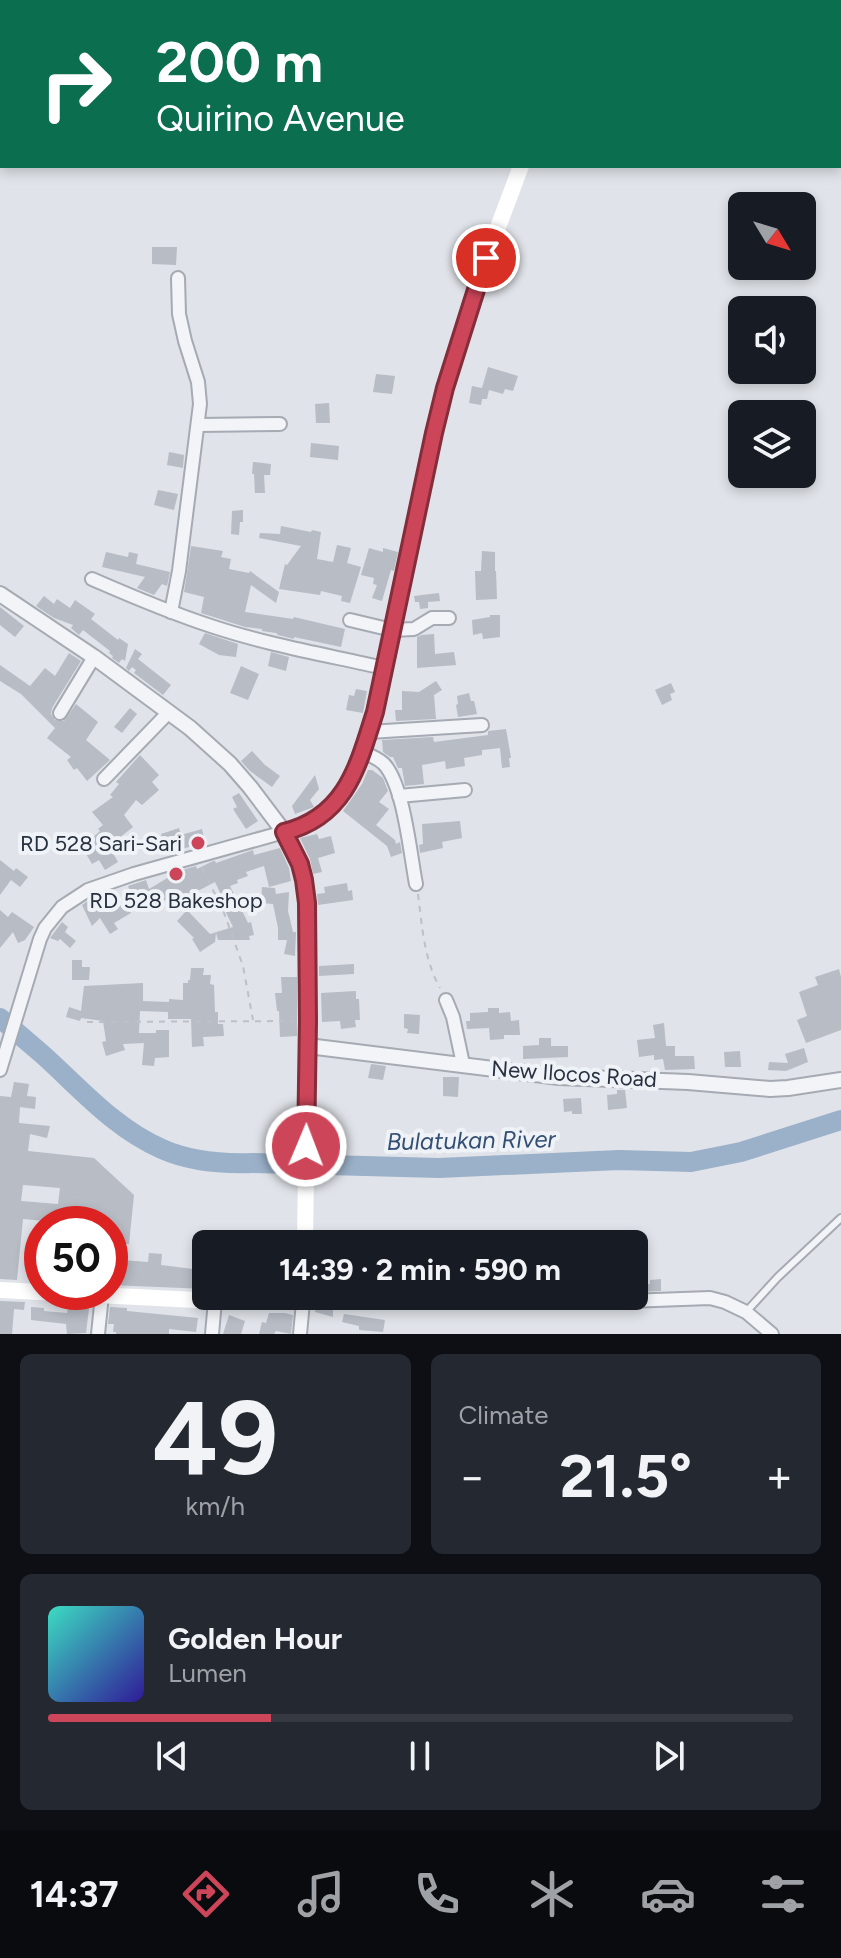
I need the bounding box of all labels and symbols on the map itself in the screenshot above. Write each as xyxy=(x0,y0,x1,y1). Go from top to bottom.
north arrow xyxy=(728,192,816,280)
pin xyxy=(452,224,520,292)
place label: RD 528 Sari-Sari xyxy=(20,830,182,857)
marker: RD 528 Sari-Sari xyxy=(189,834,207,852)
marker: RD 528 Bakeshop xyxy=(167,865,185,883)
place label: RD 528 Bakeshop xyxy=(89,887,263,914)
street label: New Ilocos Road xyxy=(490,1055,658,1093)
position arrow xyxy=(264,1104,348,1188)
water label: Bulatukan River xyxy=(386,1124,557,1156)
speed limit sign: 50 xyxy=(24,1206,128,1310)

